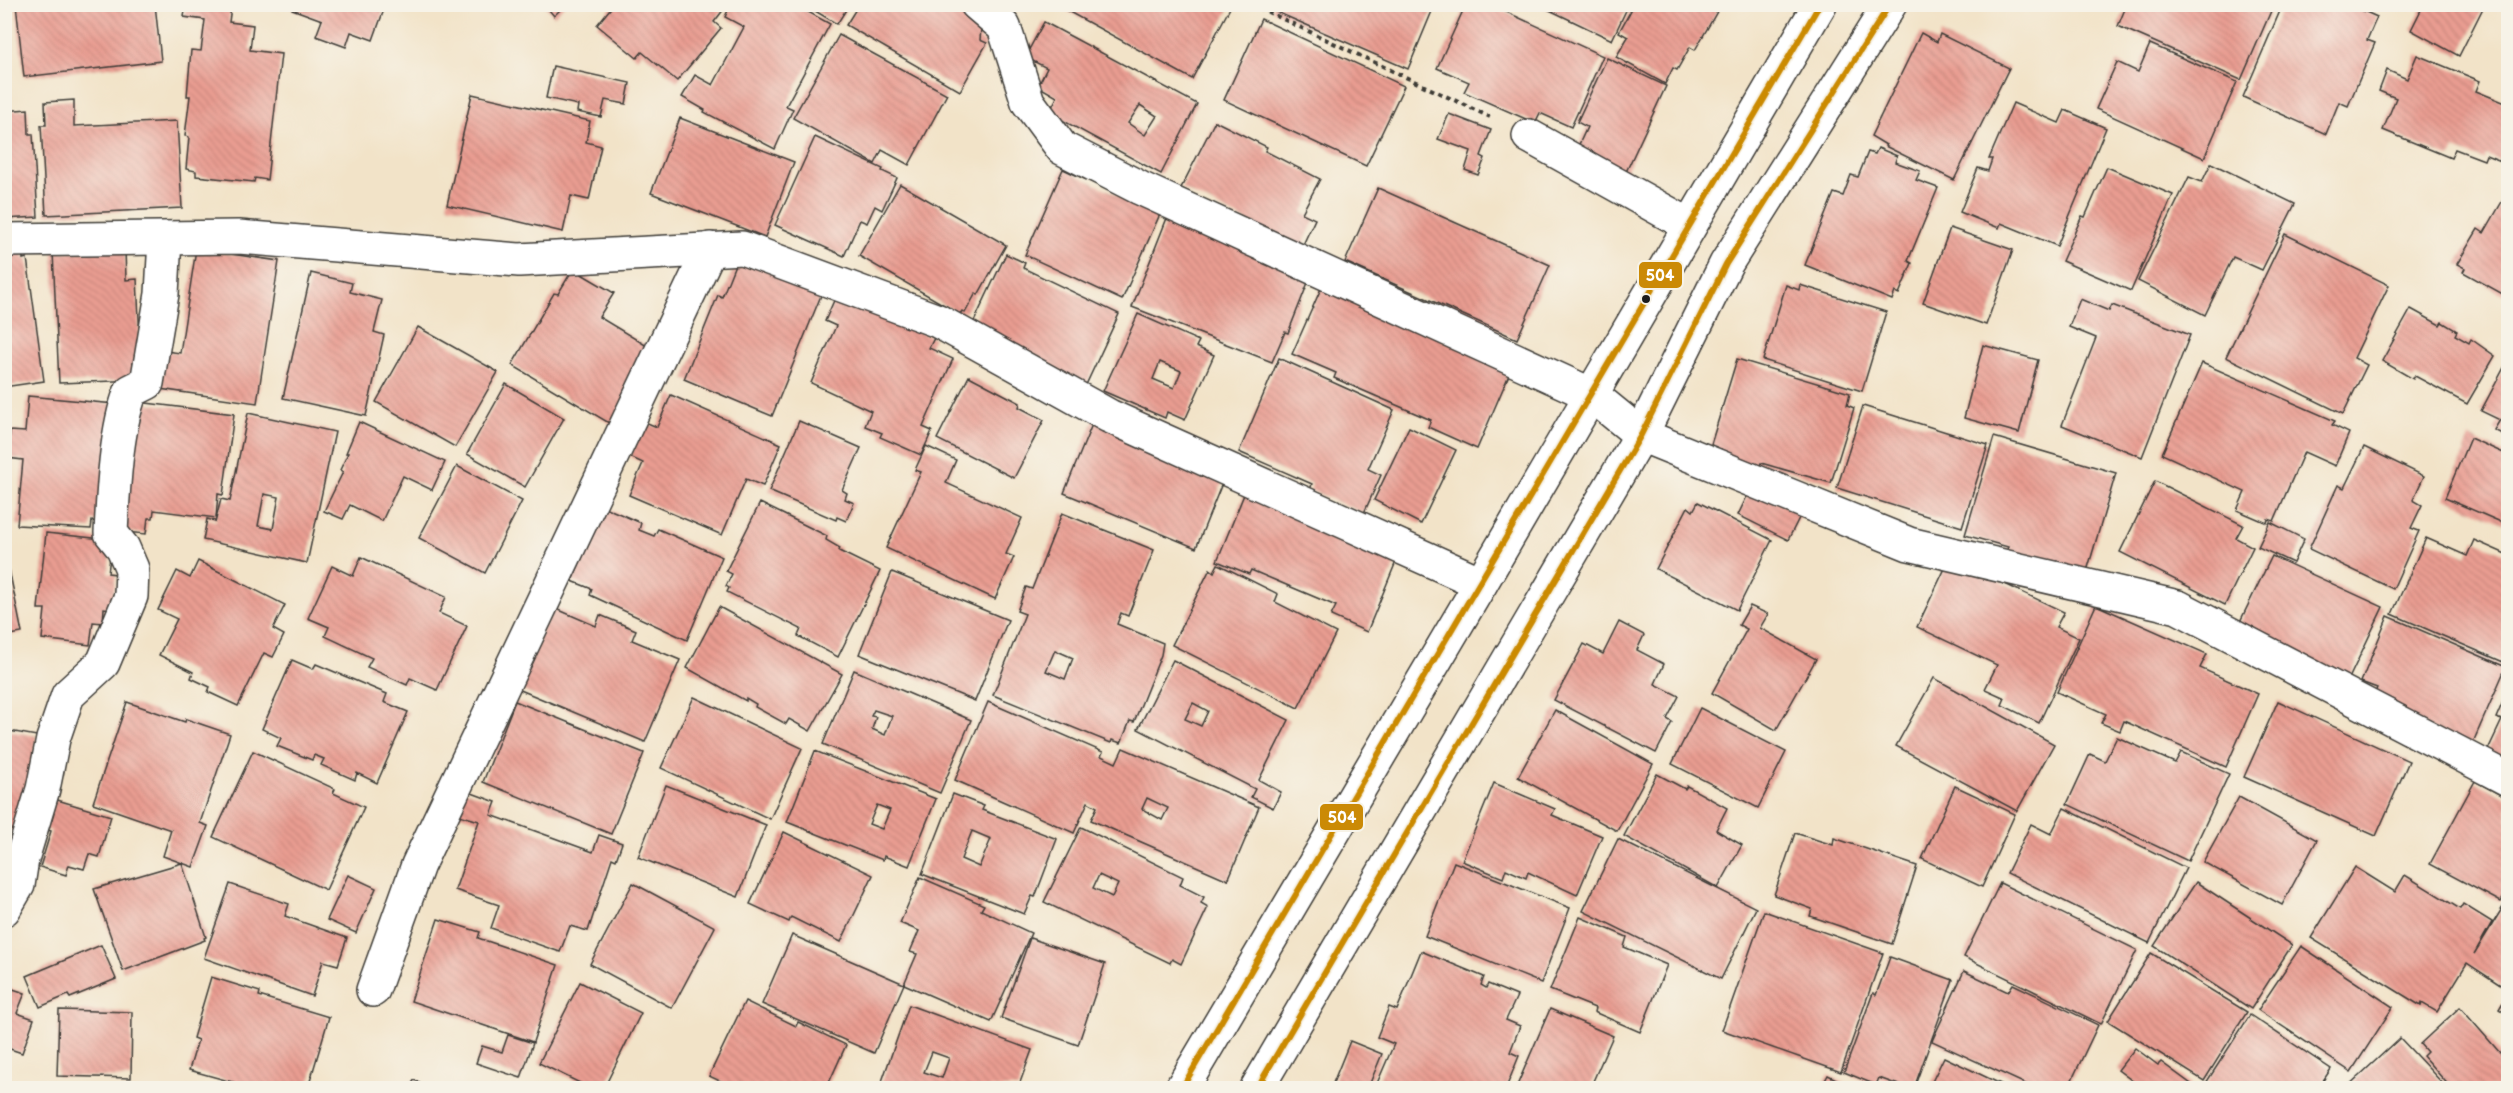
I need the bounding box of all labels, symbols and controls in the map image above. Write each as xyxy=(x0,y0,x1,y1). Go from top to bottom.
line badge: 504 xyxy=(1638,261,1683,289)
text: 504 xyxy=(1646,267,1675,286)
unlabelled marker xyxy=(1640,293,1652,305)
line badge: 504 xyxy=(1319,803,1364,831)
text: 504 xyxy=(1328,809,1357,828)

